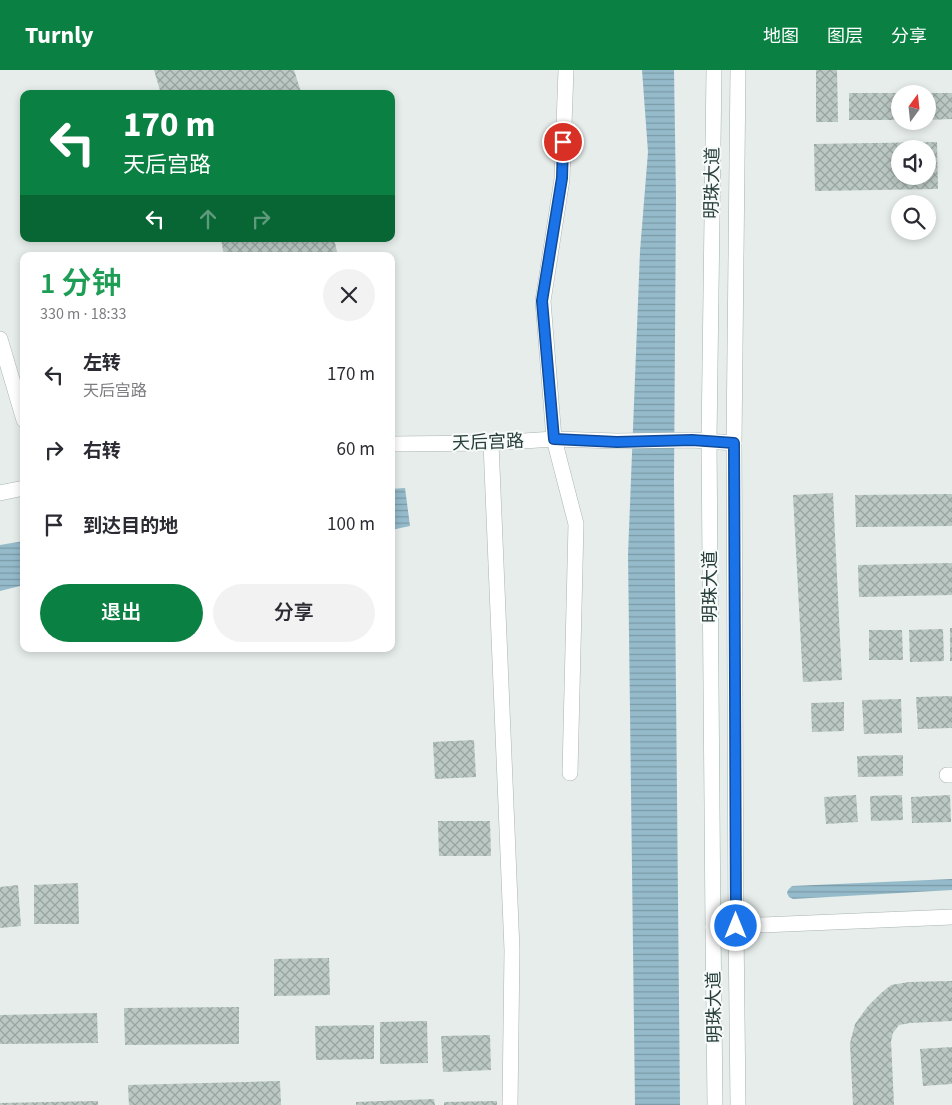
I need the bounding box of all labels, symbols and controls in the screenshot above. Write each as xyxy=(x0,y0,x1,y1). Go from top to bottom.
text: Turnly xyxy=(25,18,94,53)
text: 地图 xyxy=(763,24,799,49)
text: 图层 xyxy=(827,24,863,49)
text: 分享 xyxy=(891,24,927,49)
north arrow xyxy=(891,85,936,130)
map controls xyxy=(891,85,936,240)
text: 170 m xyxy=(123,100,215,150)
icon: left xyxy=(40,110,105,175)
pin xyxy=(542,121,584,163)
icon: arrive xyxy=(549,128,577,156)
button: sound xyxy=(891,140,936,185)
street label: 明珠大道 xyxy=(699,147,726,219)
text: 天后宫路 xyxy=(123,149,211,181)
button: search xyxy=(891,195,936,240)
icon: left xyxy=(141,205,169,233)
icon: ahead xyxy=(194,205,222,233)
icon: right xyxy=(247,205,275,233)
text: 1 分钟 xyxy=(40,262,121,305)
button: close xyxy=(323,269,375,321)
text: 330 m · 18:33 xyxy=(40,303,127,325)
text: 左转 xyxy=(83,350,121,377)
icon: left xyxy=(40,361,68,389)
text: 170 m xyxy=(327,361,375,388)
text: 天后宫路 xyxy=(83,380,147,402)
street label: 天后宫路 xyxy=(452,429,524,456)
icon: right xyxy=(40,436,68,464)
text: 60 m xyxy=(337,436,375,463)
text: 右转 xyxy=(83,438,121,465)
icon: arrive xyxy=(40,511,68,539)
text: 100 m xyxy=(327,511,375,538)
text: 到达目的地 xyxy=(83,513,178,540)
street label: 明珠大道 xyxy=(698,551,723,623)
button: 退出 xyxy=(40,584,203,642)
button: 分享 xyxy=(213,584,375,642)
position arrow xyxy=(709,899,761,951)
street label: 明珠大道 xyxy=(701,971,728,1043)

